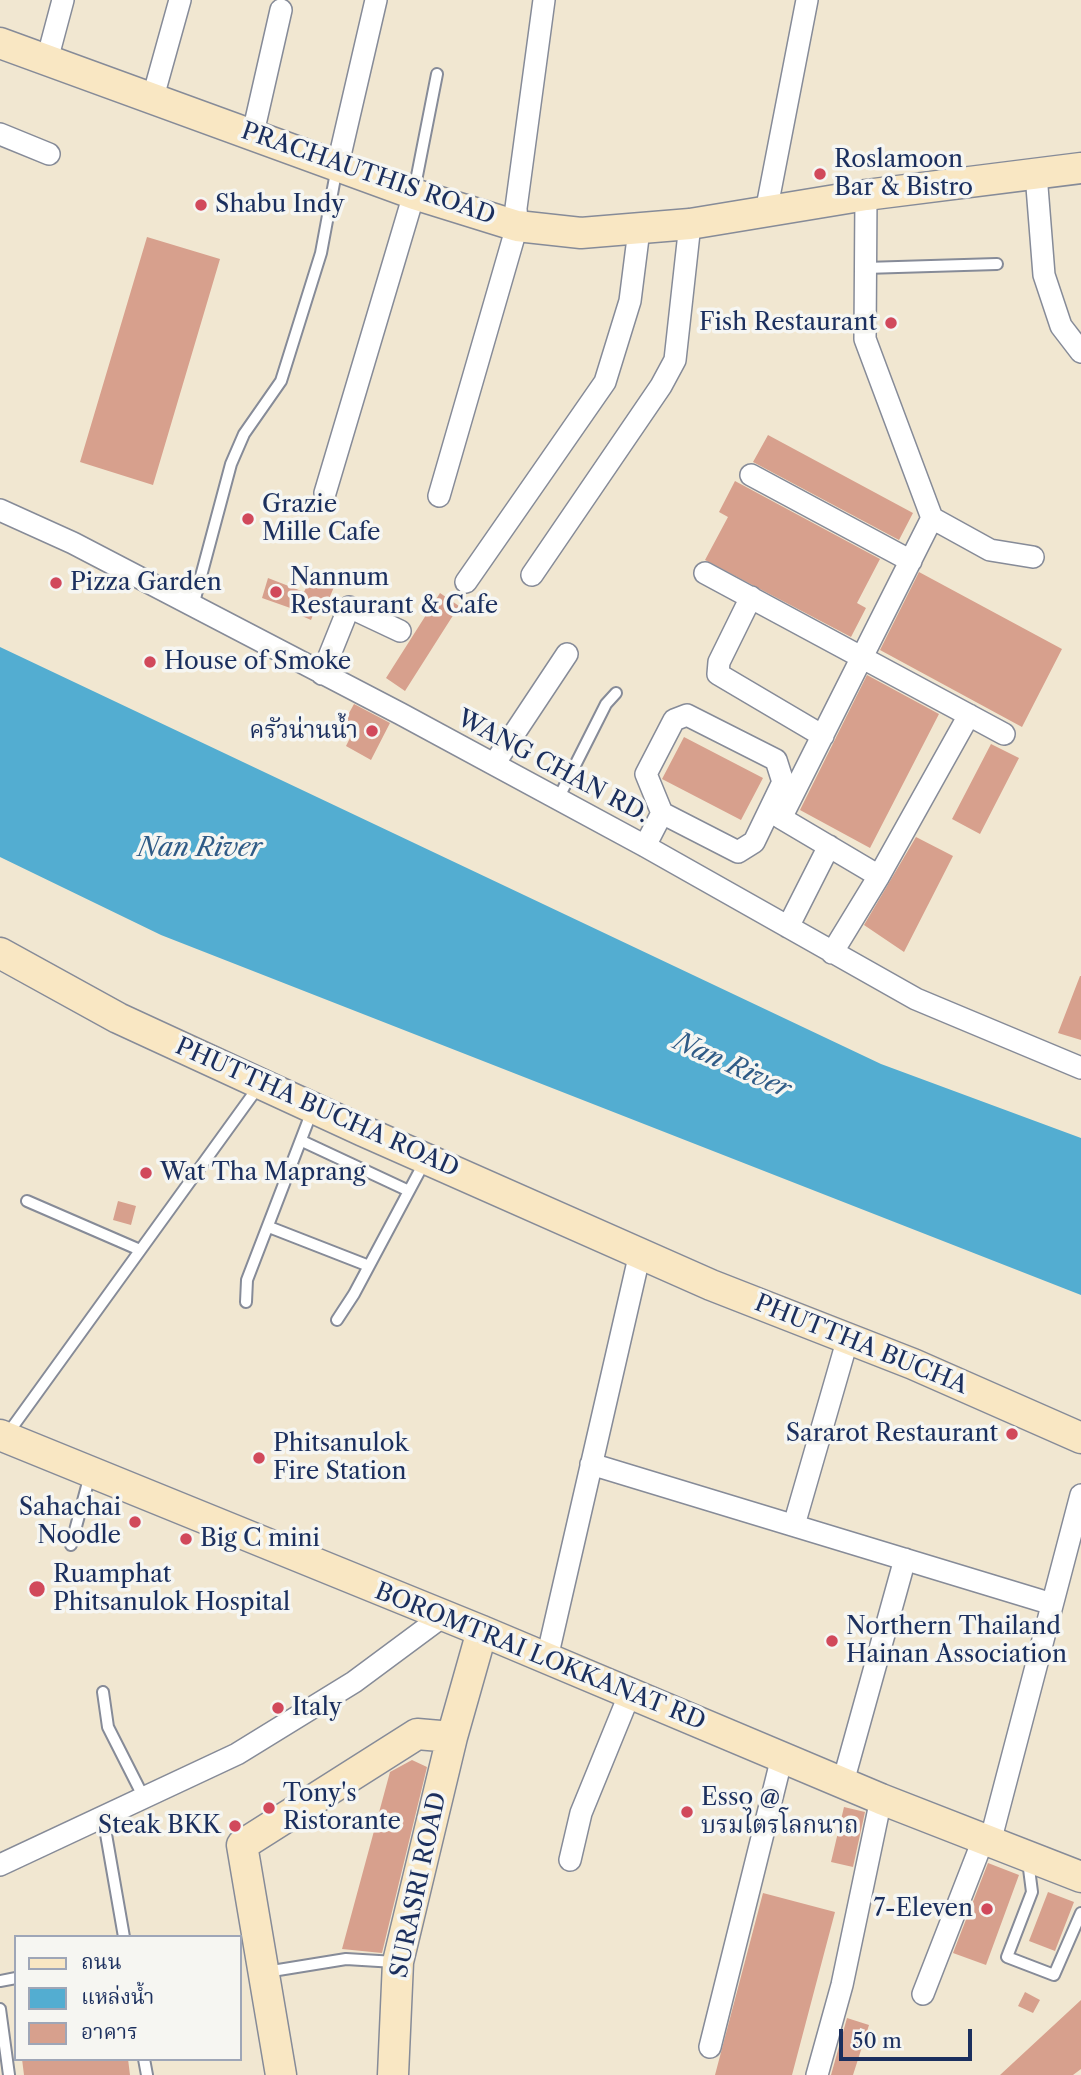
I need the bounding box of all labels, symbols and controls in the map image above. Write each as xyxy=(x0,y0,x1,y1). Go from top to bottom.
street label: PRACHAUTHIS ROAD xyxy=(237,117,499,231)
place label: Roslamoon Bar & Bistro xyxy=(834,146,973,202)
marker: Roslamoon Bar & Bistro xyxy=(812,166,828,182)
place label: Shabu Indy xyxy=(215,191,345,219)
marker: Shabu Indy xyxy=(193,197,209,213)
place label: Fish Restaurant xyxy=(699,309,877,337)
marker: Fish Restaurant xyxy=(883,315,899,331)
place label: Grazie Mille Cafe xyxy=(262,491,381,547)
marker: Grazie Mille Cafe xyxy=(240,511,256,527)
place label: Nannum Restaurant & Cafe xyxy=(290,564,498,620)
place label: Pizza Garden xyxy=(70,569,222,597)
marker: Pizza Garden xyxy=(48,575,64,591)
marker: Nannum Restaurant & Cafe xyxy=(268,584,284,600)
place label: House of Smoke xyxy=(164,648,351,676)
marker: House of Smoke xyxy=(142,654,158,670)
street label: WANG CHAN RD. xyxy=(452,704,654,830)
place label: ครัวน่านน้ำ xyxy=(249,717,358,745)
marker: ครัวน่านน้ำ xyxy=(364,723,380,739)
water label: Nan River xyxy=(138,832,262,864)
water label: Nan River xyxy=(669,1026,795,1106)
street label: PHUTTHA BUCHA ROAD xyxy=(171,1032,463,1184)
place label: Wat Tha Maprang xyxy=(160,1159,366,1187)
marker: Wat Tha Maprang xyxy=(138,1165,154,1181)
street label: PHUTTHA BUCHA xyxy=(750,1289,972,1401)
place label: Sararot Restaurant xyxy=(786,1420,998,1448)
marker: Sararot Restaurant xyxy=(1004,1426,1020,1442)
place label: Phitsanulok Fire Station xyxy=(273,1430,408,1486)
marker: Phitsanulok Fire Station xyxy=(251,1450,267,1466)
place label: Sahachai Noodle xyxy=(19,1494,121,1550)
marker: Sahachai Noodle xyxy=(127,1514,143,1530)
place label: Big C mini xyxy=(200,1525,320,1553)
marker: Big C mini xyxy=(178,1531,194,1547)
place label: Ruamphat Phitsanulok Hospital xyxy=(53,1561,290,1617)
street label: BOROMTRAI LOKKANAT RD xyxy=(370,1577,710,1737)
marker: Ruamphat Phitsanulok Hospital xyxy=(27,1579,47,1599)
place label: Northern Thailand Hainan Association xyxy=(846,1613,1067,1669)
marker: Northern Thailand Hainan Association xyxy=(824,1633,840,1649)
place label: Italy xyxy=(292,1694,342,1722)
marker: Italy xyxy=(270,1700,286,1716)
place label: Tony's Ristorante xyxy=(283,1780,401,1836)
place label: Esso @ บรมไตรโลกนาถ xyxy=(701,1784,859,1840)
street label: SURASRI ROAD xyxy=(385,1789,453,1981)
marker: Tony's Ristorante xyxy=(261,1800,277,1816)
marker: Esso @ บรมไตรโลกนาถ xyxy=(679,1804,695,1820)
place label: Steak BKK xyxy=(98,1812,221,1840)
marker: Steak BKK xyxy=(227,1818,243,1834)
place label: 7-Eleven xyxy=(874,1895,973,1923)
marker: 7-Eleven xyxy=(979,1901,995,1917)
legend xyxy=(14,1935,242,2061)
text: ถนน xyxy=(81,1949,122,1974)
text: แหล่งน้ำ xyxy=(81,1984,154,2009)
scale bar xyxy=(843,2016,976,2060)
text: อาคาร xyxy=(81,2019,138,2044)
text: 50 m xyxy=(852,2028,902,2053)

